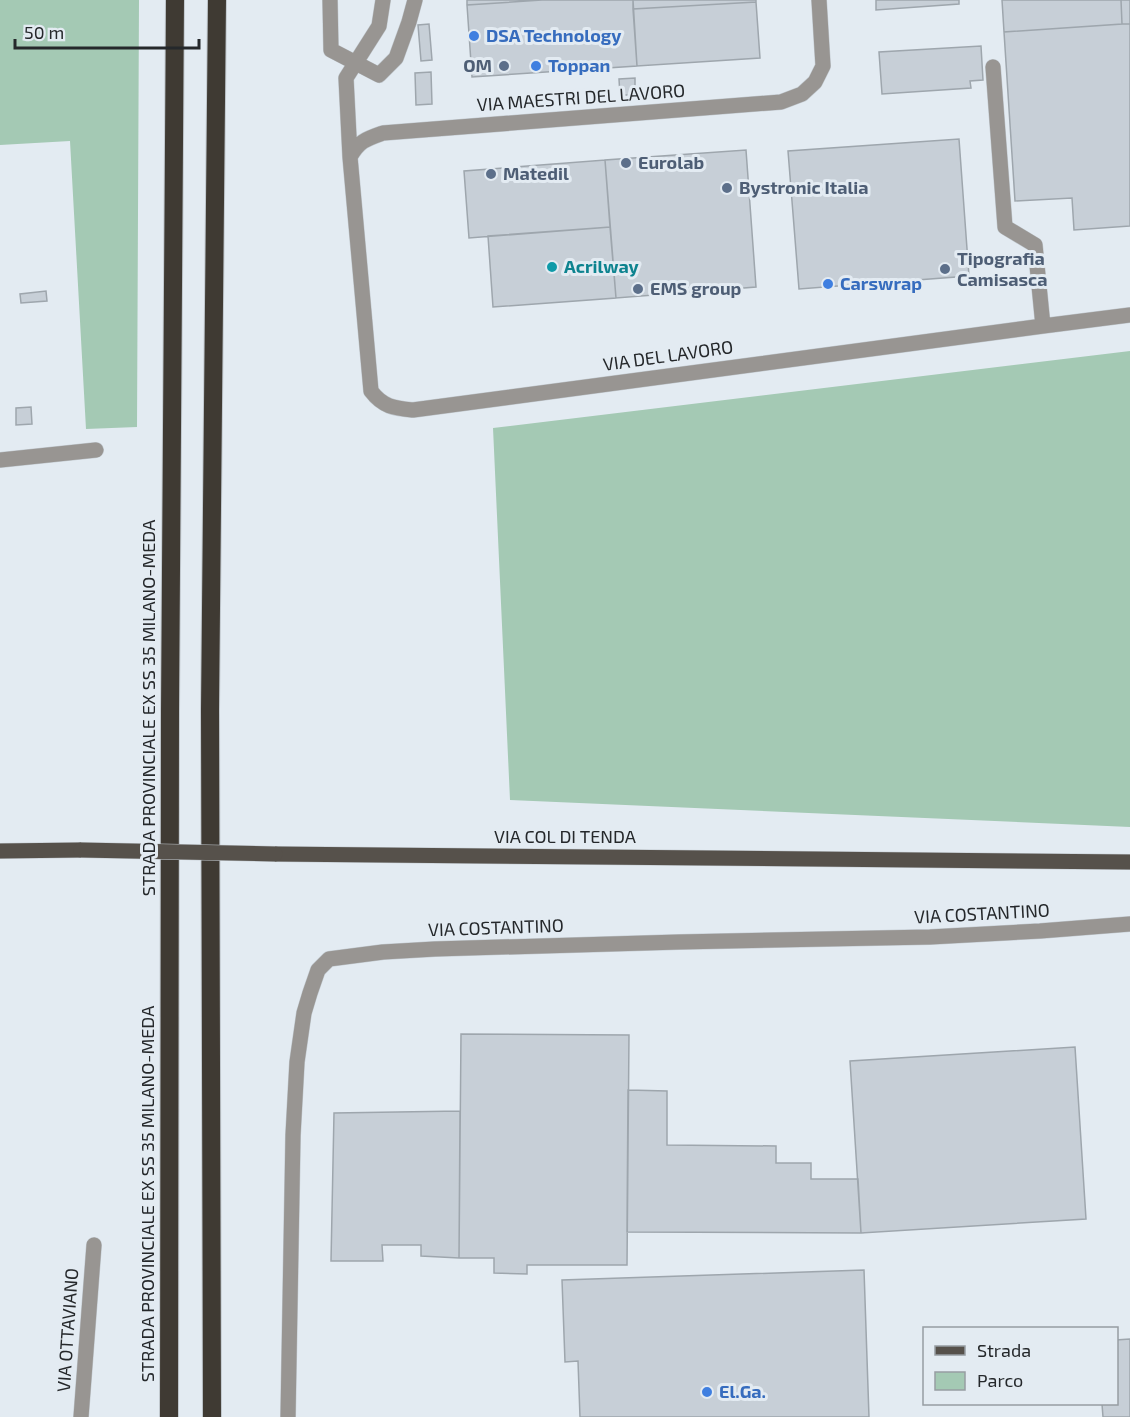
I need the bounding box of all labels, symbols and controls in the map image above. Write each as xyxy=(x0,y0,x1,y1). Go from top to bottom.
scale bar xyxy=(15,12,200,50)
text: 50 m xyxy=(24,21,64,43)
place label: DSA Technology xyxy=(486,24,622,46)
marker: DSA Technology xyxy=(467,29,481,43)
place label: OM xyxy=(463,54,492,76)
place label: Toppan xyxy=(548,54,610,76)
marker: OM xyxy=(497,59,511,73)
marker: Toppan xyxy=(529,59,543,73)
street label: VIA MAESTRI DEL LAVORO xyxy=(476,79,686,115)
place label: Eurolab xyxy=(638,151,704,173)
marker: Eurolab xyxy=(619,156,633,170)
place label: Matedil xyxy=(503,162,569,184)
marker: Matedil xyxy=(484,167,498,181)
place label: Bystronic Italia xyxy=(739,176,869,198)
marker: Bystronic Italia xyxy=(720,181,734,195)
place label: Tipografia Camisasca xyxy=(957,247,1047,290)
place label: Acrilway xyxy=(564,255,640,277)
marker: Acrilway xyxy=(545,260,559,274)
marker: Tipografia Camisasca xyxy=(938,262,952,276)
place label: Carswrap xyxy=(840,272,922,294)
place label: EMS group xyxy=(650,277,742,299)
marker: Carswrap xyxy=(821,277,835,291)
marker: EMS group xyxy=(631,282,645,296)
street label: VIA DEL LAVORO xyxy=(601,335,734,375)
street label: STRADA PROVINCIALE EX SS 35 MILANO-MEDA xyxy=(137,519,159,896)
street label: VIA COL DI TENDA xyxy=(494,825,637,847)
street label: VIA COSTANTINO xyxy=(914,898,1050,928)
street label: VIA COSTANTINO xyxy=(428,914,564,940)
street label: STRADA PROVINCIALE EX SS 35 MILANO-MEDA xyxy=(136,1005,158,1382)
street label: VIA OTTAVIANO xyxy=(52,1267,82,1393)
legend xyxy=(923,1327,1118,1405)
text: Strada xyxy=(977,1339,1031,1361)
text: Parco xyxy=(977,1369,1023,1391)
place label: El.Ga. xyxy=(719,1380,766,1402)
marker: El.Ga. xyxy=(700,1385,714,1399)

